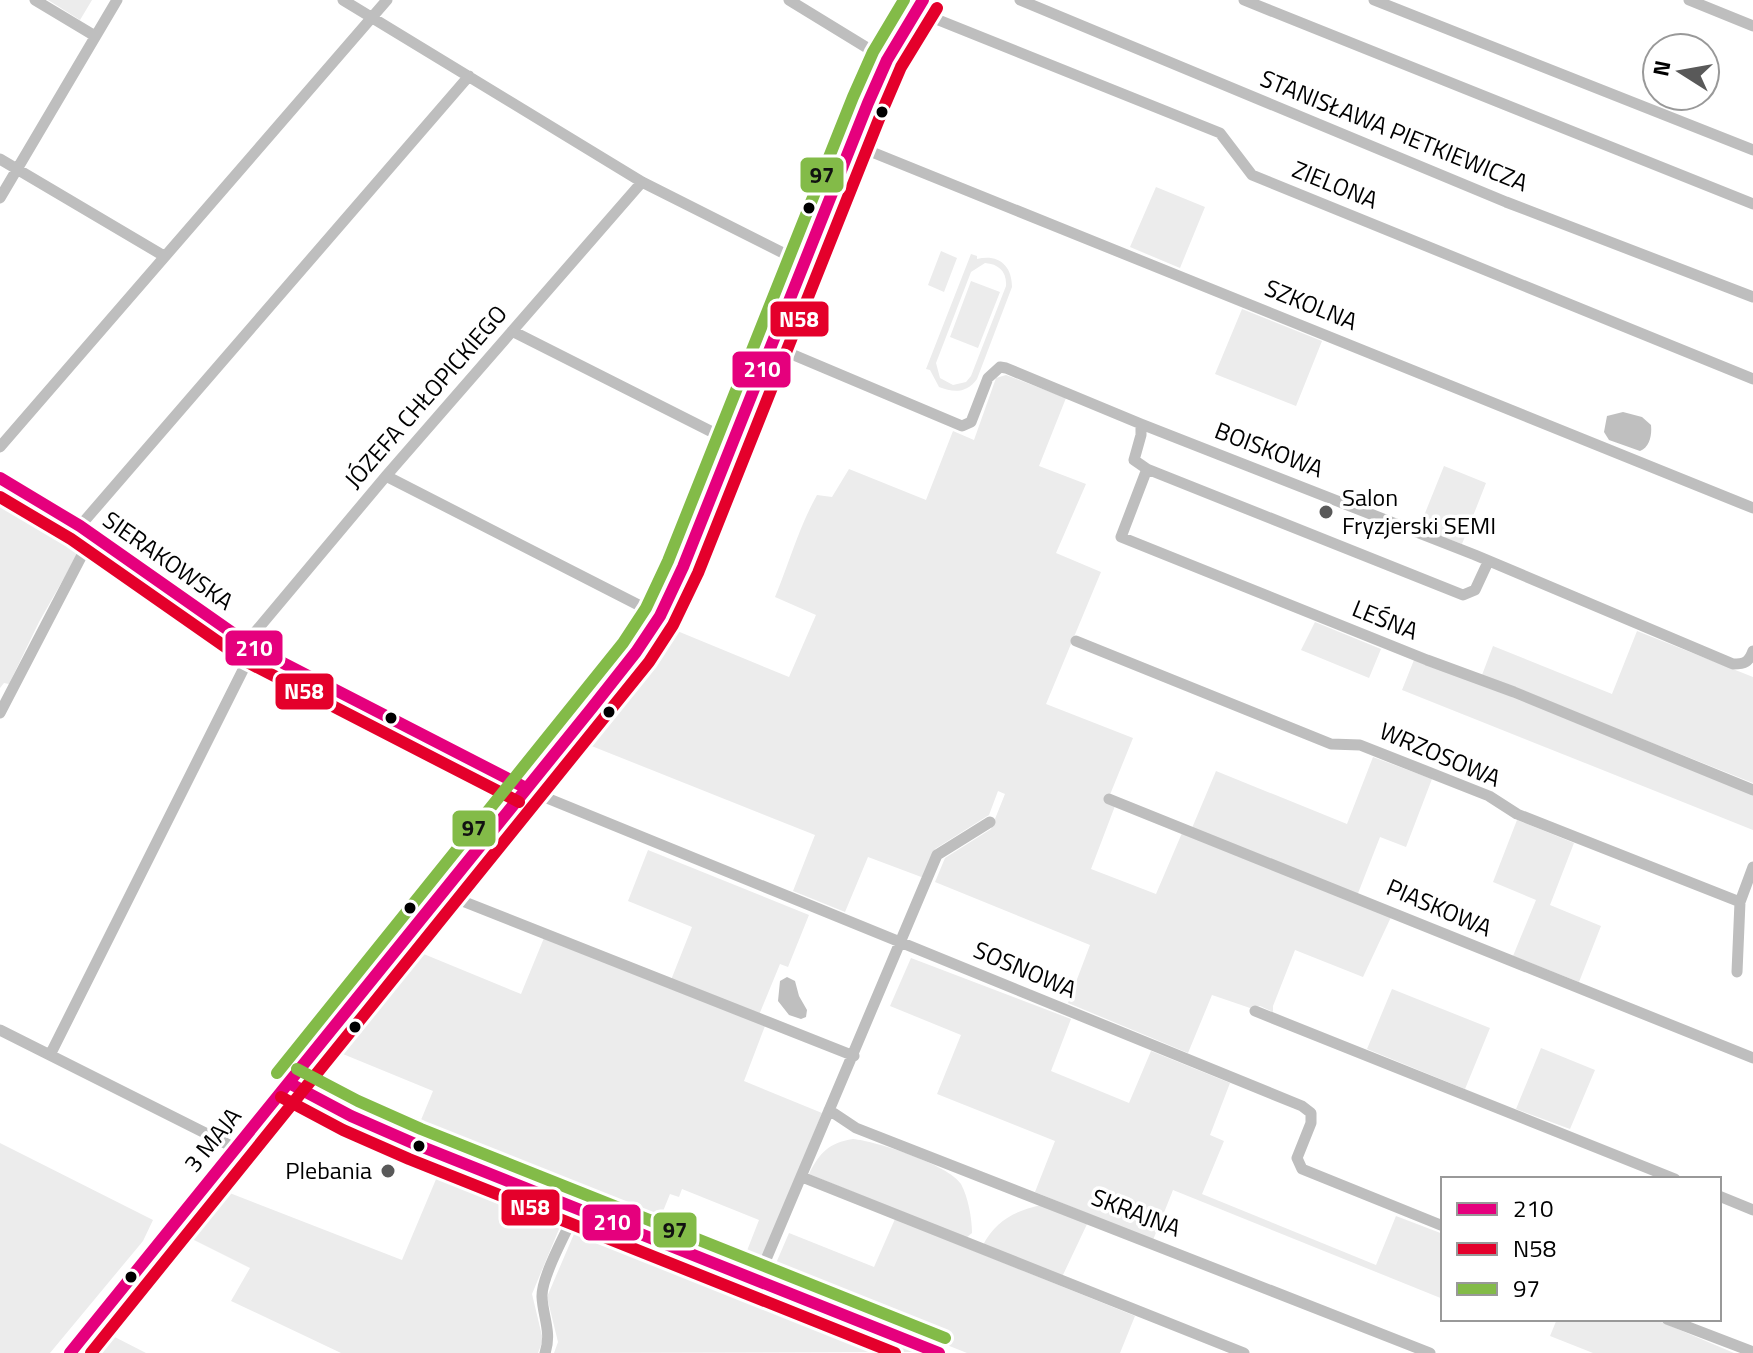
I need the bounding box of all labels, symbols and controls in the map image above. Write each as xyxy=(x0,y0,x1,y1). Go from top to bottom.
north arrow xyxy=(1641,32,1721,112)
text: N xyxy=(1643,57,1680,79)
street label: STANISŁAWA PIETKIEWICZA xyxy=(1255,60,1534,200)
unlabelled marker xyxy=(874,104,890,120)
street label: ZIELONA xyxy=(1287,151,1384,218)
line badge: 97 xyxy=(799,156,845,194)
text: 97 xyxy=(810,158,834,192)
unlabelled marker xyxy=(801,200,817,216)
street label: SZKOLNA xyxy=(1260,269,1363,339)
street label: JÓZEFA CHŁOPICKIEGO xyxy=(335,297,515,496)
line badge: N58 xyxy=(769,300,830,338)
text: N58 xyxy=(779,302,819,336)
line badge: 210 xyxy=(731,350,792,389)
text: 210 xyxy=(744,352,780,386)
street label: BOISKOWA xyxy=(1210,412,1329,486)
place label: Salon Fryzjerski SEMI xyxy=(1342,479,1496,543)
street label: SIERAKOWSKA xyxy=(96,502,241,619)
marker: Salon Fryzjerski SEMI xyxy=(1317,503,1335,521)
street label: LEŚNA xyxy=(1347,590,1424,649)
line badge: 210 xyxy=(224,629,284,667)
text: 210 xyxy=(236,631,272,665)
line badge: N58 xyxy=(274,672,335,711)
text: N58 xyxy=(284,674,324,708)
unlabelled marker xyxy=(601,704,617,720)
unlabelled marker xyxy=(383,710,399,726)
street label: WRZOSOWA xyxy=(1374,712,1507,796)
line badge: 97 xyxy=(451,809,497,848)
text: 97 xyxy=(462,811,486,845)
street label: PIASKOWA xyxy=(1381,869,1498,945)
unlabelled marker xyxy=(402,900,418,916)
street label: SOSNOWA xyxy=(968,931,1083,1007)
unlabelled marker xyxy=(347,1019,363,1035)
street label: 3 MAJA xyxy=(175,1099,250,1180)
unlabelled marker xyxy=(411,1138,427,1154)
place label: Plebania xyxy=(285,1152,372,1188)
marker: Plebania xyxy=(379,1162,397,1180)
legend xyxy=(1441,1177,1721,1321)
street label: SKRAJNA xyxy=(1087,1179,1186,1246)
line badge: N58 xyxy=(500,1188,561,1227)
text: N58 xyxy=(510,1190,550,1224)
text: 210 xyxy=(1513,1190,1553,1226)
line badge: 210 xyxy=(581,1203,642,1242)
text: 210 xyxy=(594,1205,630,1239)
line badge: 97 xyxy=(652,1211,698,1249)
text: 97 xyxy=(663,1213,687,1247)
text: N58 xyxy=(1513,1230,1556,1266)
unlabelled marker xyxy=(123,1269,139,1285)
text: 97 xyxy=(1513,1270,1540,1306)

